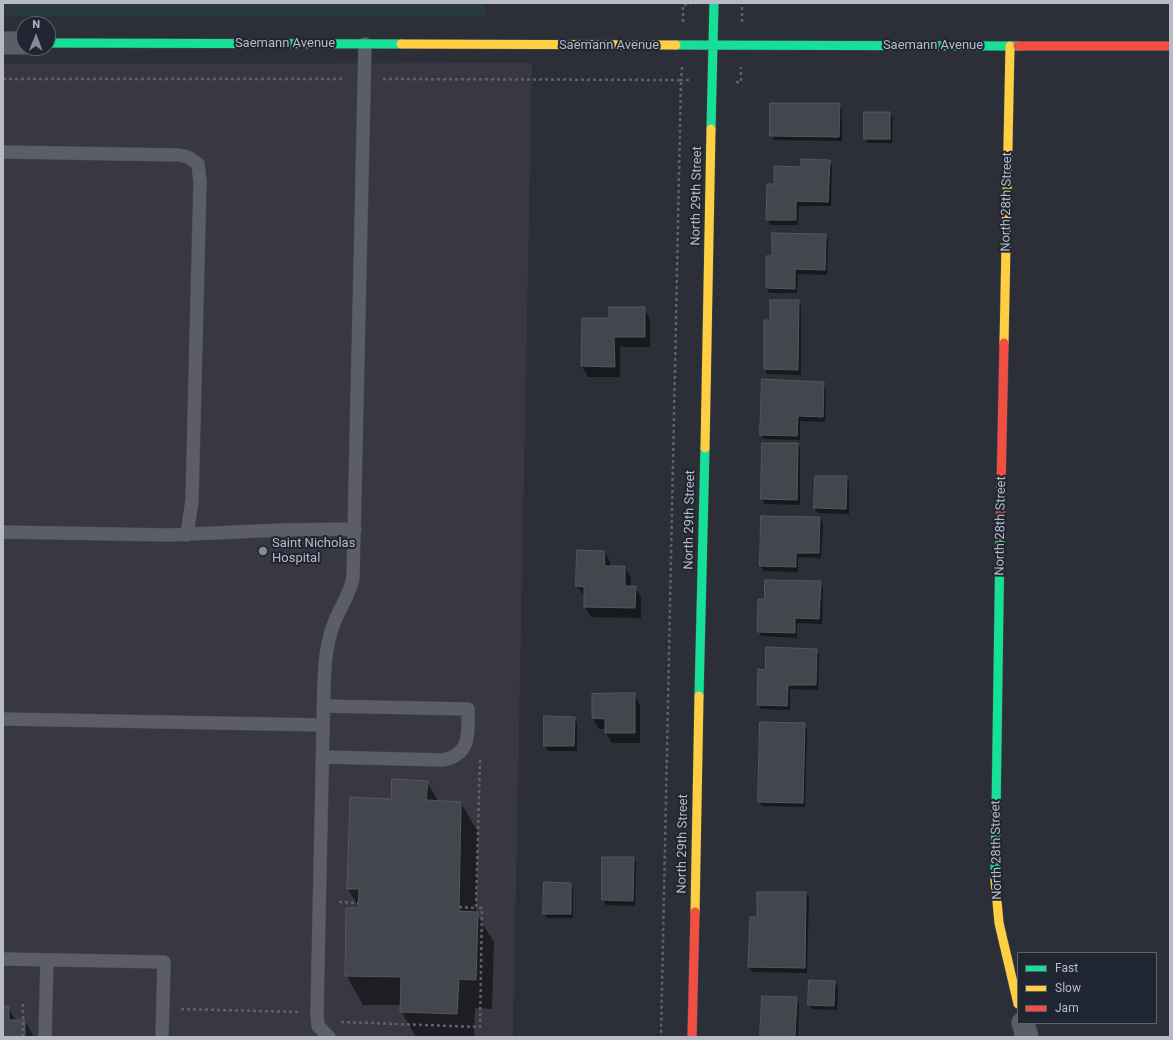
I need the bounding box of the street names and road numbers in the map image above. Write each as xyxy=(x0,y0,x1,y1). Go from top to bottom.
street label: Saemann Avenue xyxy=(235,36,335,52)
street label: Saemann Avenue xyxy=(559,38,659,54)
street label: Saemann Avenue xyxy=(883,38,983,54)
street label: North 29th Street xyxy=(688,146,706,246)
street label: North 28th Street xyxy=(998,152,1016,252)
street label: North 29th Street xyxy=(681,470,699,570)
street label: North 28th Street xyxy=(992,476,1010,576)
street label: North 29th Street xyxy=(674,794,692,894)
street label: North 28th Street xyxy=(988,800,1006,900)

